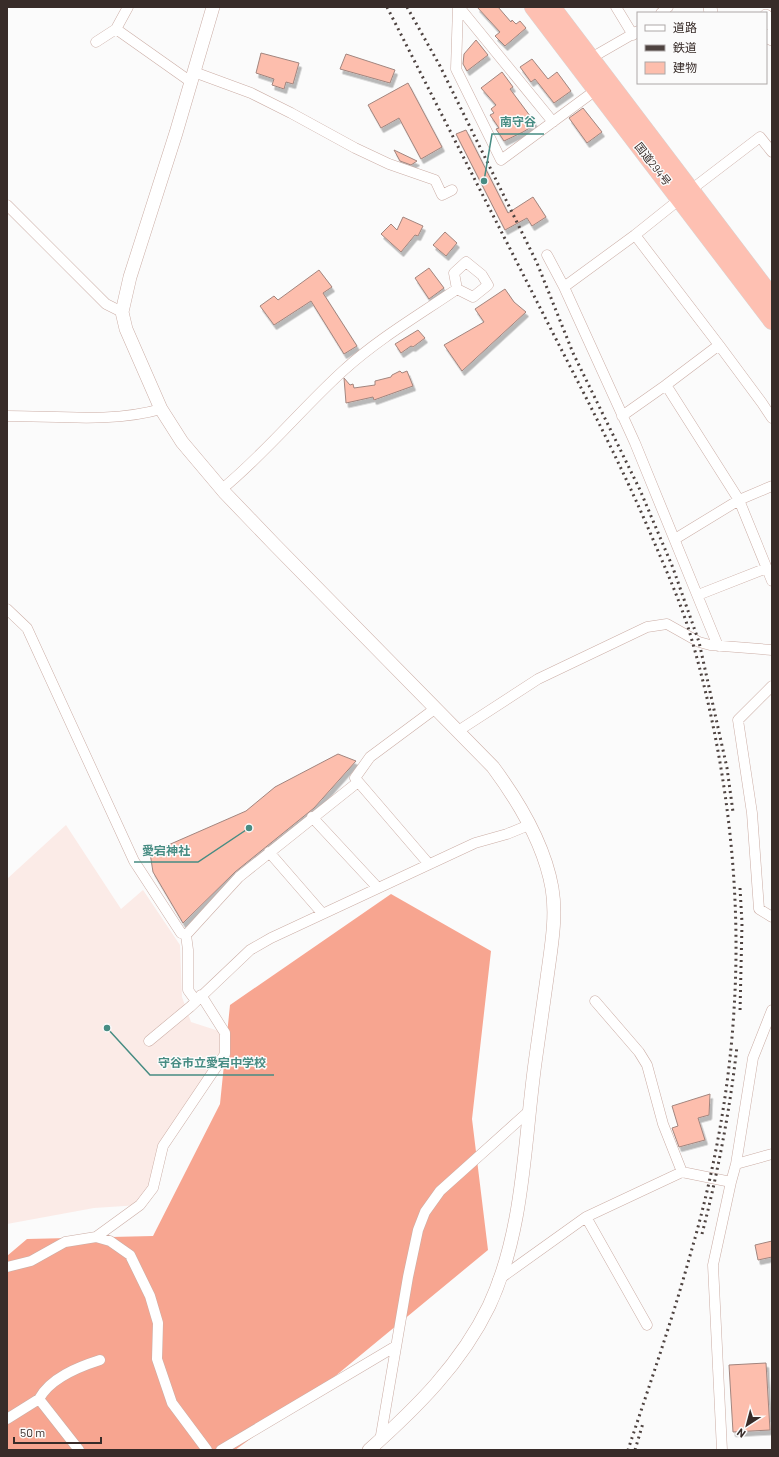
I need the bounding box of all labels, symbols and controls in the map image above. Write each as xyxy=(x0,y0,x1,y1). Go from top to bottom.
legend xyxy=(637,12,767,84)
text: 道路 xyxy=(673,20,697,34)
text: 鉄道 xyxy=(673,40,697,54)
text: 建物 xyxy=(673,60,697,74)
callout: 南守谷 xyxy=(492,110,544,134)
text: 南守谷 xyxy=(500,114,536,128)
street label: 国道294号 xyxy=(633,140,674,188)
callout: 愛宕神社 xyxy=(134,838,198,862)
text: 愛宕神社 xyxy=(142,843,190,857)
callout: 守谷市立愛宕中学校 xyxy=(150,1051,274,1075)
text: 守谷市立愛宕中学校 xyxy=(158,1055,266,1069)
north arrow xyxy=(727,1405,767,1445)
scale bar xyxy=(14,1419,101,1445)
text: 50 m xyxy=(20,1425,45,1439)
text: N xyxy=(734,1426,748,1441)

